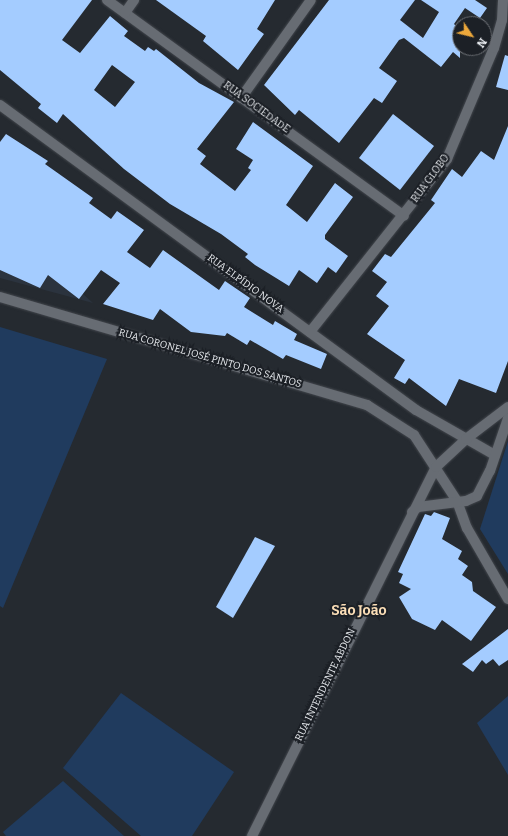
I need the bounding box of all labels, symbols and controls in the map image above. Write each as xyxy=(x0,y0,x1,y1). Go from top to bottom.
north arrow xyxy=(452,16,492,56)
text: N xyxy=(474,35,489,50)
street label: RUA SOCIEDADE xyxy=(220,80,292,136)
street label: RUA GLOBO xyxy=(410,153,452,205)
street label: RUA ELPÍDIO NOVA xyxy=(204,252,286,316)
street label: RUA CORONEL JOSÉ PINTO DOS SANTOS xyxy=(117,327,303,391)
district label: São João xyxy=(331,603,387,619)
street label: RUA INTENDENTE ABDON xyxy=(293,627,359,743)

